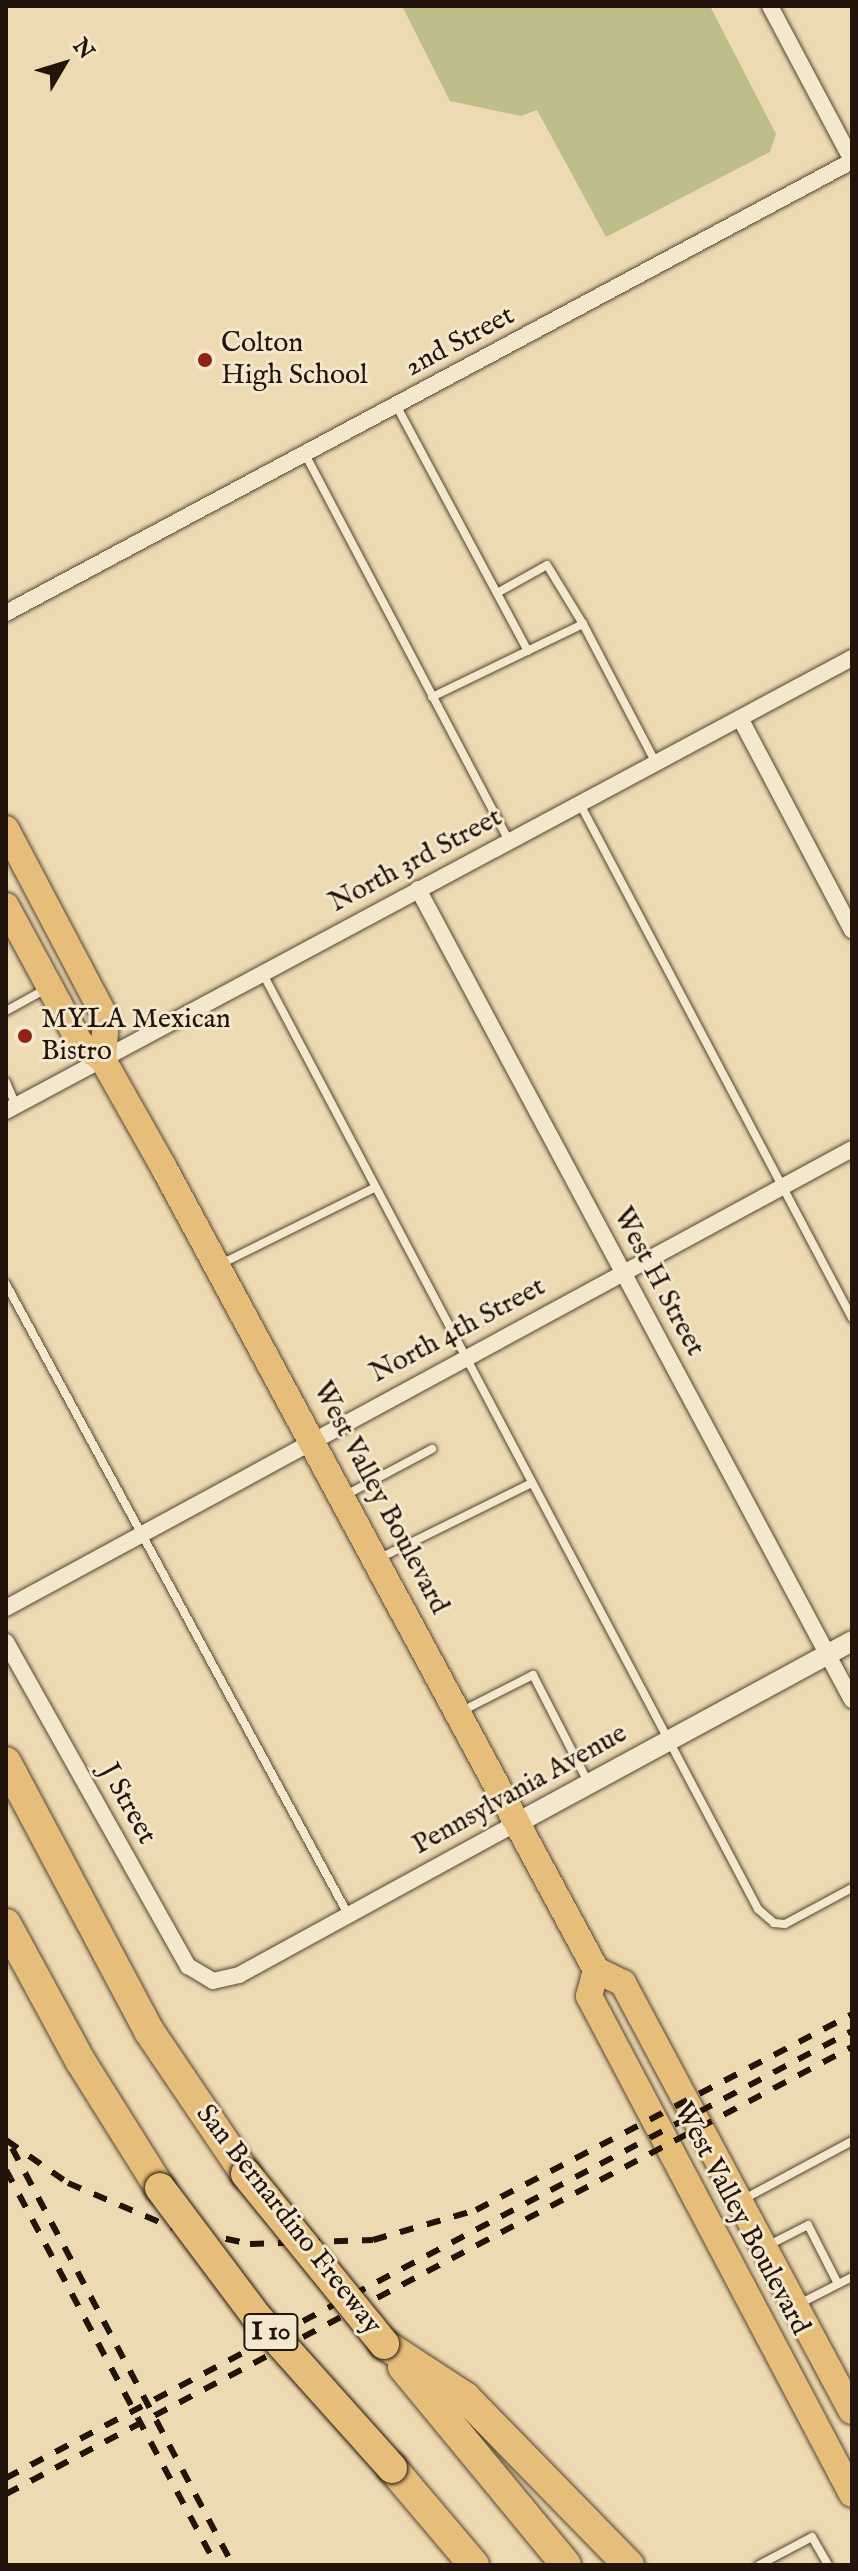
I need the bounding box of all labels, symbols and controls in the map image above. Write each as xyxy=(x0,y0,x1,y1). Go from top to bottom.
north arrow xyxy=(24,24,104,104)
text: N xyxy=(66,33,100,65)
street label: 2nd Street xyxy=(400,299,520,385)
place label: Colton High School xyxy=(221,327,368,393)
marker: Colton High School xyxy=(196,351,214,369)
street label: North 3rd Street xyxy=(324,801,508,921)
place label: MYLA Mexican Bistro xyxy=(41,1003,231,1069)
marker: MYLA Mexican Bistro xyxy=(16,1027,34,1045)
street label: West H Street xyxy=(605,1202,711,1362)
street label: North 4th Street xyxy=(365,1271,551,1391)
street label: West Valley Boulevard xyxy=(305,1376,455,1620)
street label: Pennsylvania Avenue xyxy=(407,1717,633,1863)
street label: J Street xyxy=(91,1758,163,1850)
street label: West Valley Boulevard xyxy=(666,2097,816,2341)
street label: San Bernardino Freeway xyxy=(188,2098,388,2342)
road number: I 10 xyxy=(243,2310,299,2354)

